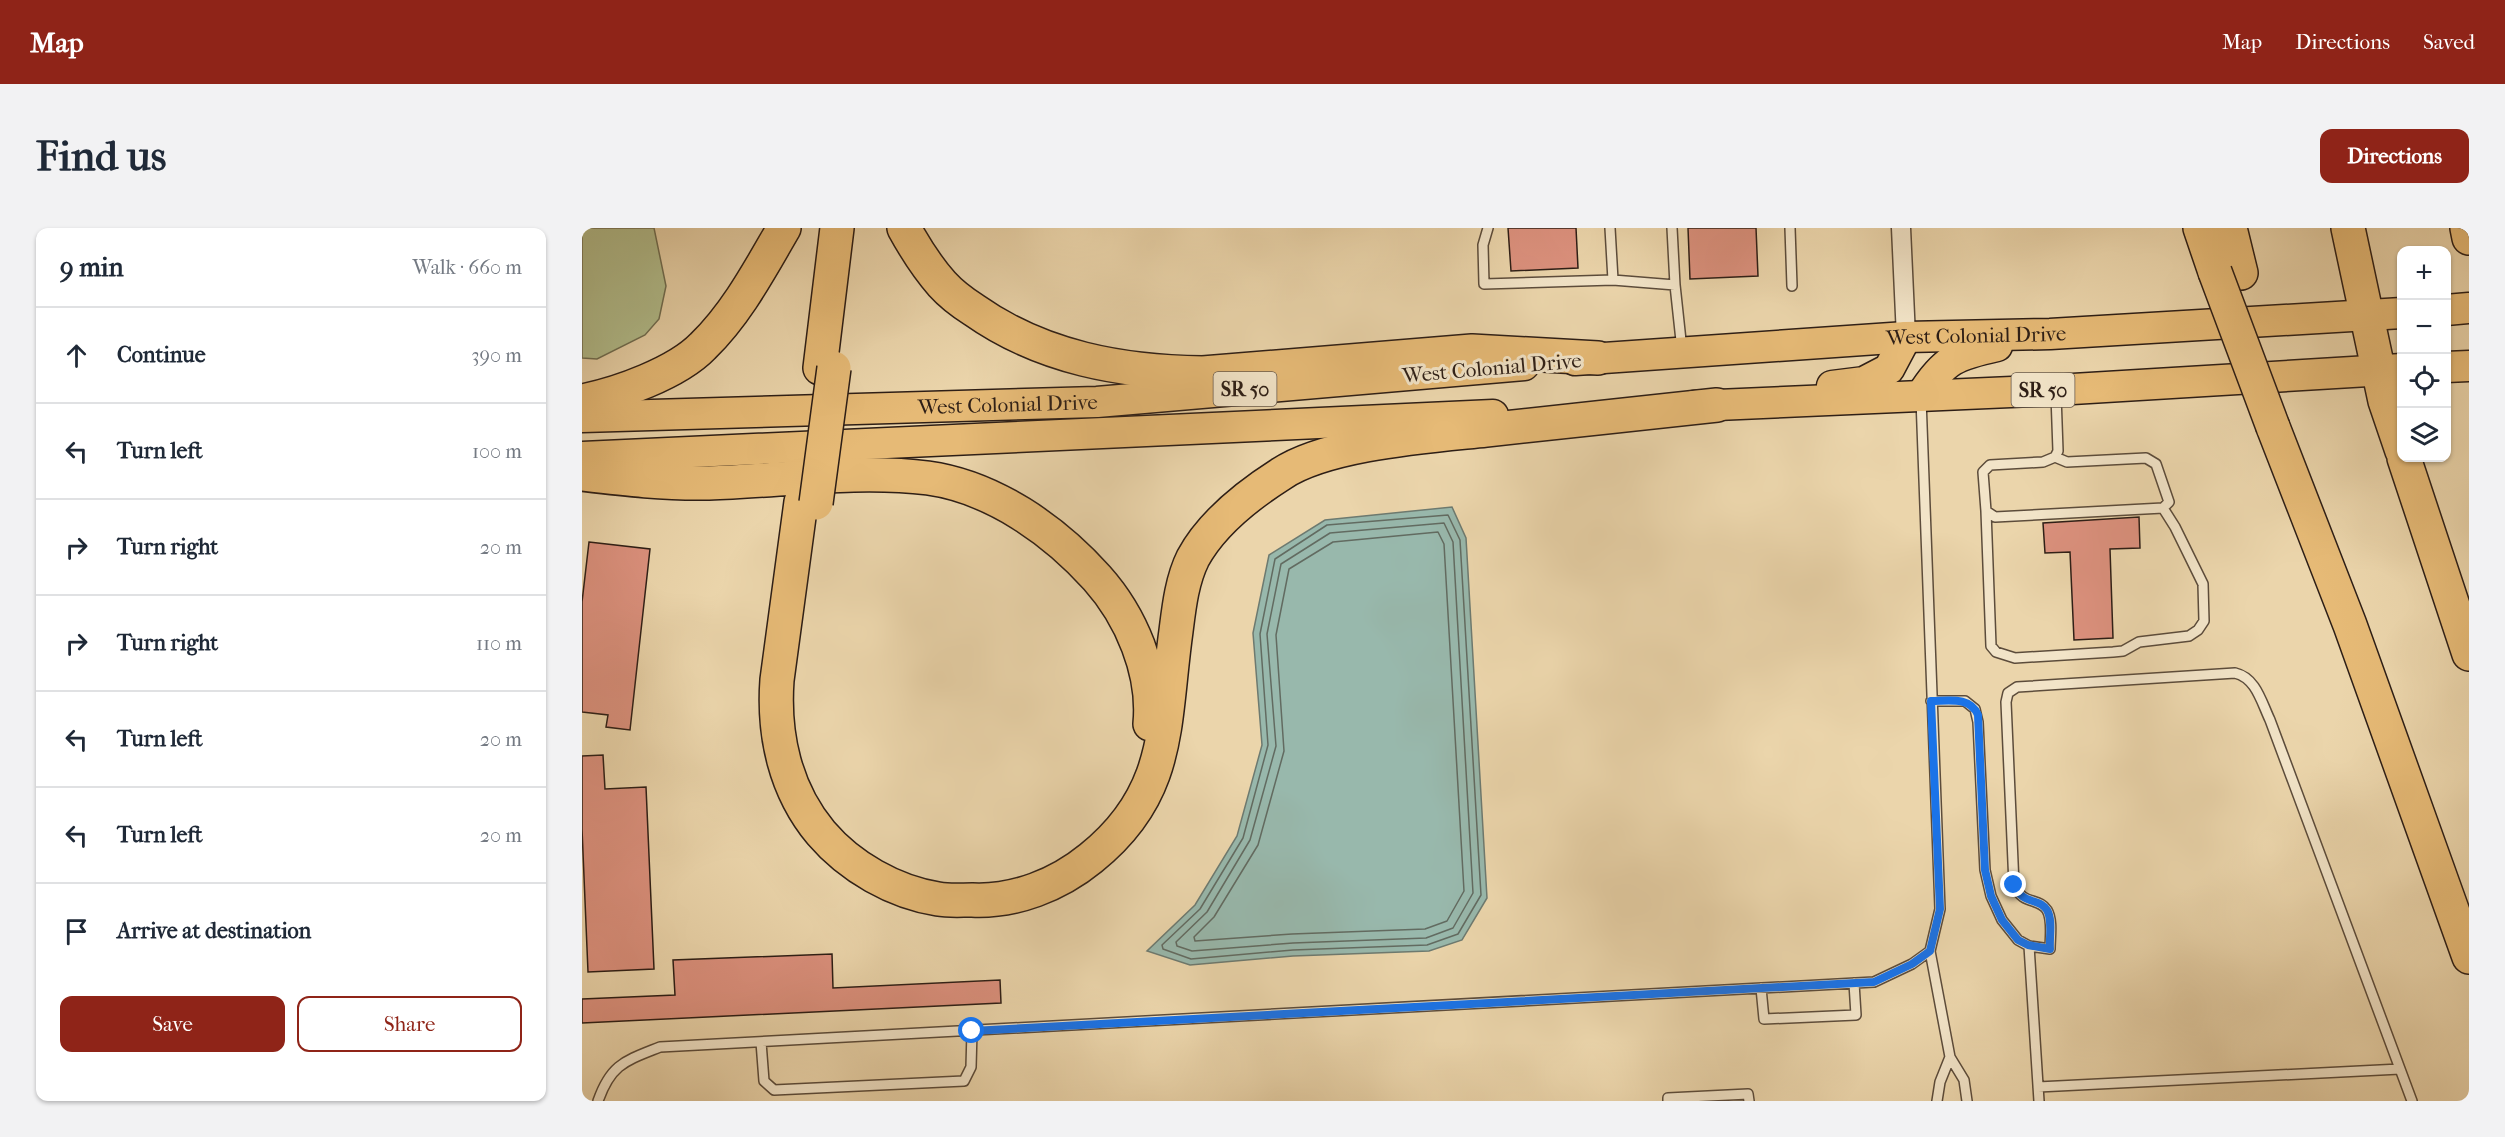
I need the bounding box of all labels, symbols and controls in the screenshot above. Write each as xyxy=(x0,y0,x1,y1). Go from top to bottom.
text: Map xyxy=(30,26,84,59)
text: Map xyxy=(2222,30,2262,54)
text: Directions xyxy=(2295,30,2390,54)
text: Saved xyxy=(2423,30,2475,54)
button: Directions xyxy=(2320,129,2469,183)
text: Find us xyxy=(36,132,166,181)
map controls xyxy=(2397,246,2451,462)
button: + xyxy=(2397,246,2451,300)
text: 9 min xyxy=(60,252,124,283)
text: Walk · 660 m xyxy=(412,256,522,279)
button: − xyxy=(2397,300,2451,354)
street label: West Colonial Drive xyxy=(1884,321,2067,350)
icon: ahead xyxy=(60,339,93,372)
text: Continue xyxy=(117,342,206,368)
text: 390 m xyxy=(471,344,522,367)
street label: West Colonial Drive xyxy=(1400,348,1583,388)
button: locate xyxy=(2397,354,2451,408)
road number: SR 50 xyxy=(1214,372,1276,406)
road number: SR 50 xyxy=(2012,373,2074,407)
street label: West Colonial Drive xyxy=(917,390,1098,419)
button: layers xyxy=(2397,408,2451,462)
icon: left xyxy=(60,435,93,468)
text: Turn left xyxy=(117,438,203,464)
text: 100 m xyxy=(472,440,522,463)
icon: right xyxy=(60,531,93,564)
text: Turn right xyxy=(117,534,218,560)
text: 20 m xyxy=(480,536,522,559)
icon: right xyxy=(60,627,93,660)
text: Turn right xyxy=(117,630,218,656)
text: 110 m xyxy=(476,632,522,655)
icon: left xyxy=(60,723,93,756)
text: Turn left xyxy=(117,726,203,752)
text: 20 m xyxy=(480,728,522,751)
icon: left xyxy=(60,819,93,852)
text: Turn left xyxy=(117,822,203,848)
text: 20 m xyxy=(480,824,522,847)
route end xyxy=(2000,871,2026,897)
icon: arrive xyxy=(60,915,93,948)
text: Arrive at destination xyxy=(117,918,311,944)
button: Save xyxy=(60,996,285,1052)
button: Share xyxy=(297,996,522,1052)
route start xyxy=(958,1017,984,1043)

